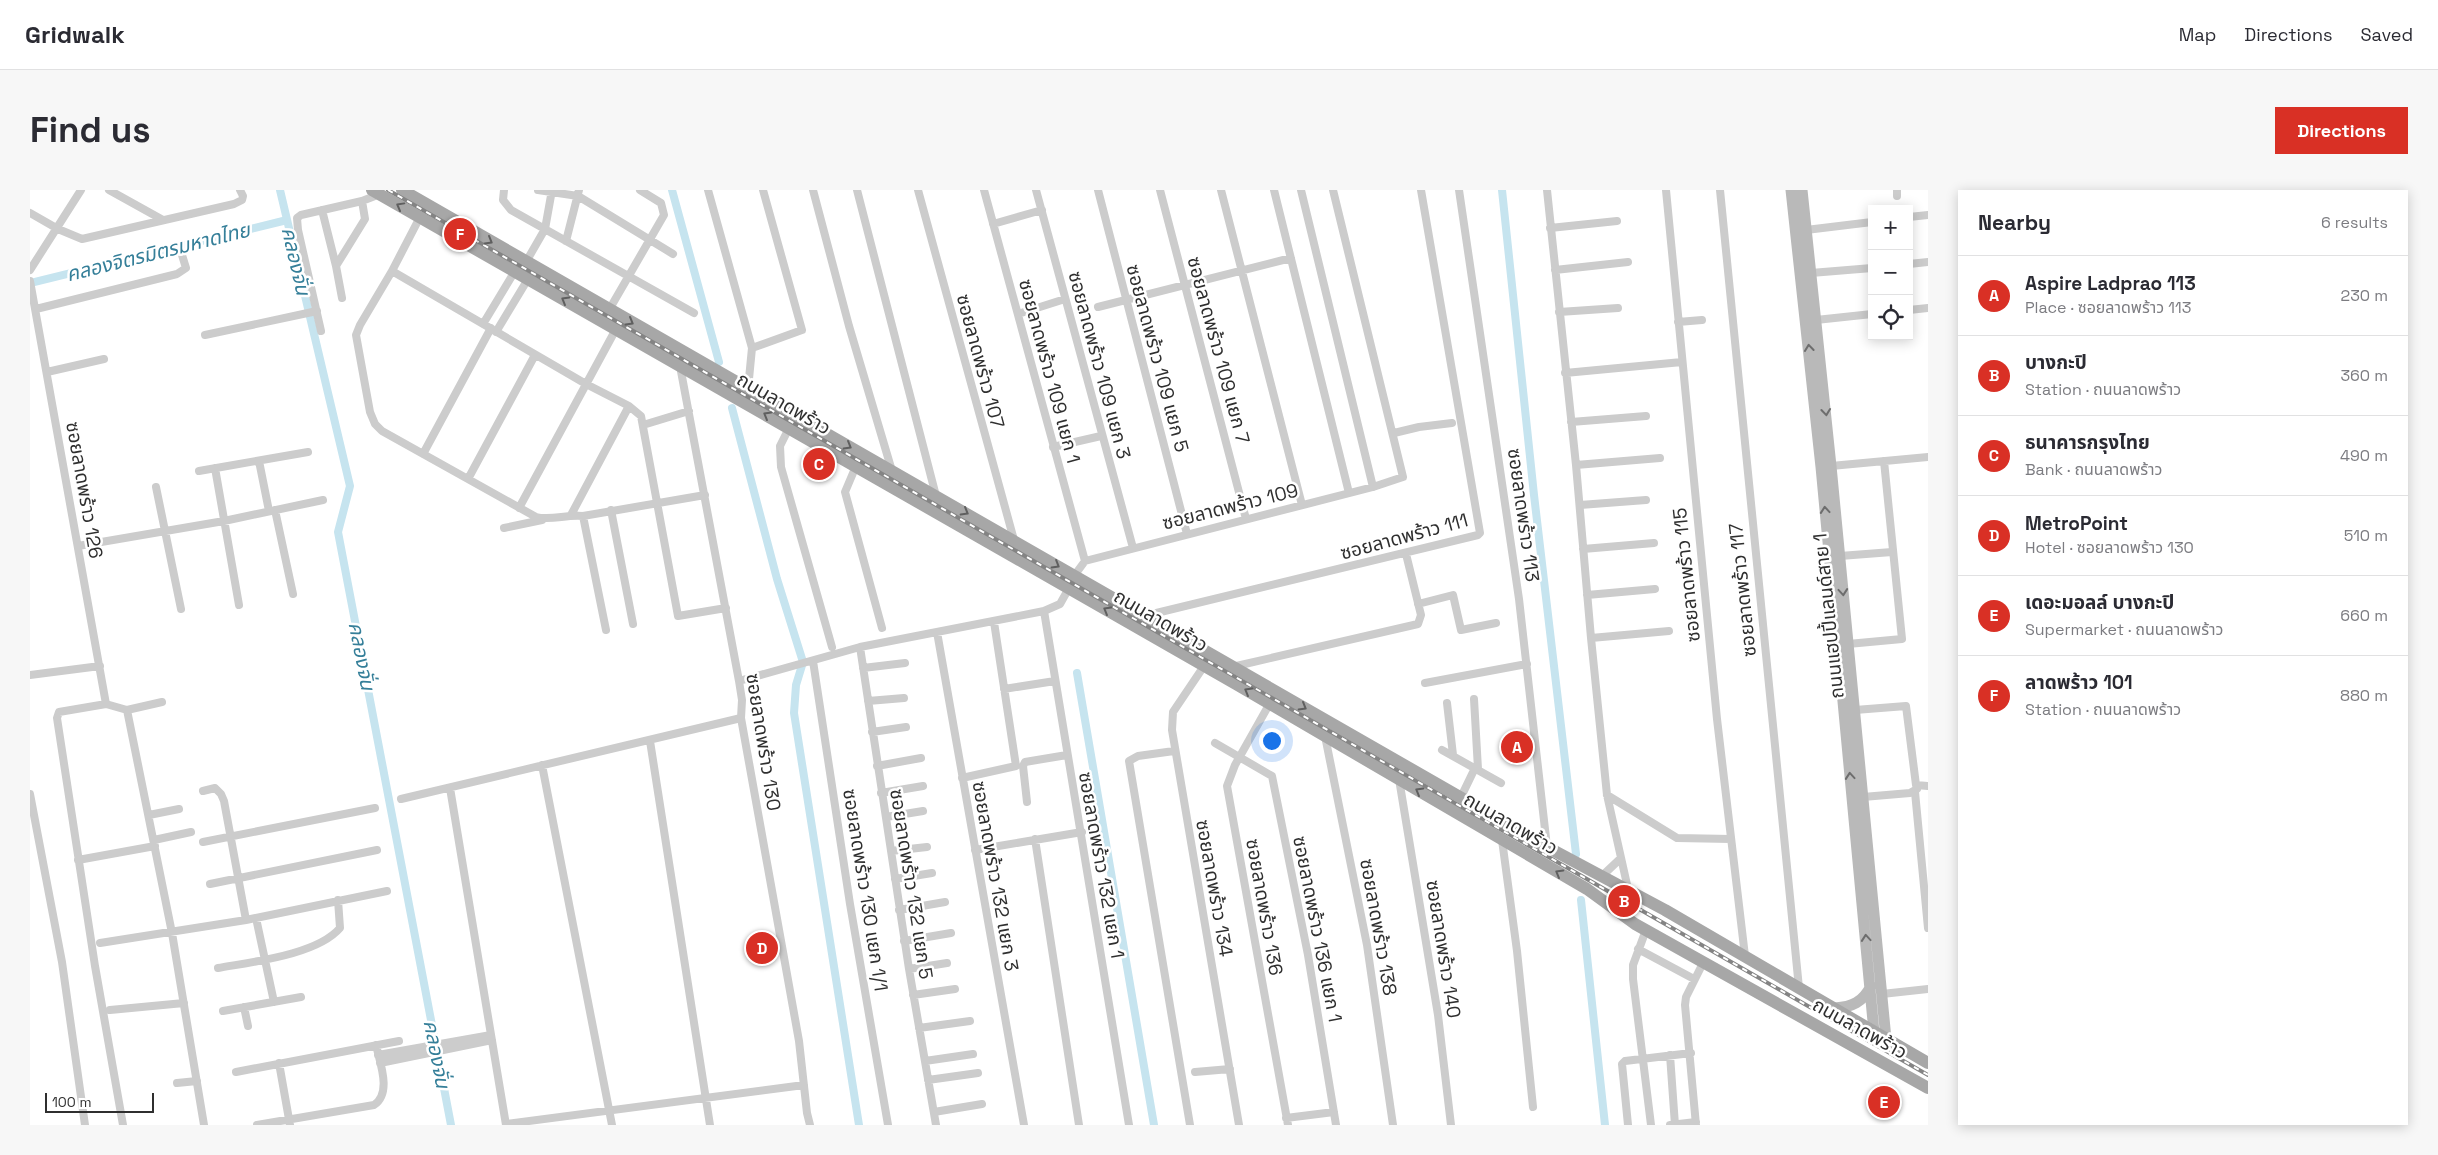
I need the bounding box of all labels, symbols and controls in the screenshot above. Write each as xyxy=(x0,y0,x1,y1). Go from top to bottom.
text: Gridwalk xyxy=(25,19,125,50)
text: Map xyxy=(2179,23,2216,46)
text: Directions xyxy=(2244,23,2333,46)
text: Saved xyxy=(2361,23,2413,46)
button: Directions xyxy=(2275,107,2408,154)
text: Find us xyxy=(30,108,151,152)
one-way arrow xyxy=(396,202,405,212)
map controls xyxy=(1868,205,1913,340)
button: + xyxy=(1868,205,1913,250)
text: Nearby xyxy=(1978,209,2051,236)
text: 6 results xyxy=(2321,212,2388,233)
pin: F xyxy=(444,215,476,253)
water label: คลองจิตรมิตรมหาดไทย xyxy=(63,216,255,287)
water label: คลองจั่น xyxy=(276,225,317,299)
one-way arrow xyxy=(484,235,493,245)
button: − xyxy=(1868,250,1913,295)
street label: ซอยลาดพร้าว 109 แยก 7 xyxy=(1182,254,1256,447)
street label: ซอยลาดพร้าว 109 แยก 5 xyxy=(1120,262,1195,455)
street label: ซอยลาดพร้าว 109 แยก 3 xyxy=(1062,269,1137,462)
text: Aspire Ladprao 113 xyxy=(2025,271,2196,296)
street label: ซอยลาดพร้าว 109 แยก 1 xyxy=(1013,276,1086,466)
text: A xyxy=(1989,285,1999,306)
text: 230 m xyxy=(2341,285,2388,306)
street label: ซอยลาดพร้าว 107 xyxy=(951,291,1011,431)
button: locate xyxy=(1868,295,1913,340)
one-way arrow xyxy=(562,296,571,306)
text: Place · ซอยลาดพร้าว 113 xyxy=(2025,297,2191,318)
one-way arrow xyxy=(625,316,634,326)
one-way arrow xyxy=(1803,344,1814,352)
text: บางกะปิ xyxy=(2025,350,2087,375)
text: B xyxy=(1989,365,1999,386)
text: 360 m xyxy=(2340,365,2388,386)
street label: ถนนลาดพร้าว xyxy=(732,366,835,440)
text: Station · ถนนลาดพร้าว xyxy=(2025,379,2181,400)
one-way arrow xyxy=(1820,409,1831,417)
one-way arrow xyxy=(763,412,772,422)
street label: ซอยลาดพร้าว 126 xyxy=(60,420,109,560)
text: ธนาคารกรุงไทย xyxy=(2025,430,2150,455)
one-way arrow xyxy=(842,439,851,449)
pin: C xyxy=(803,445,835,483)
text: C xyxy=(1989,445,1999,466)
text: 490 m xyxy=(2340,445,2388,466)
street label: ซอยลาดพร้าว 113 xyxy=(1502,447,1545,584)
text: Bank · ถนนลาดพร้าว xyxy=(2025,459,2162,480)
street label: ซอยลาดพร้าว 109 xyxy=(1160,478,1301,535)
one-way arrow xyxy=(1820,505,1831,513)
one-way arrow xyxy=(959,506,968,516)
street label: ซอยลาดพร้าว 111 xyxy=(1337,507,1471,566)
street label: ซอยลาดพร้าว 115 xyxy=(1667,507,1706,643)
text: MetroPoint xyxy=(2025,511,2128,536)
street label: ซอยลาดพร้าว 117 xyxy=(1723,522,1762,658)
text: D xyxy=(1989,525,1999,546)
text: 510 m xyxy=(2344,525,2388,546)
street label: ถนนแฮปปี้แลนด์สาย 1 xyxy=(1806,532,1850,700)
text: Hotel · ซอยลาดพร้าว 130 xyxy=(2025,537,2194,558)
one-way arrow xyxy=(1050,559,1059,569)
street label: ถนนลาดพร้าว xyxy=(1109,583,1212,657)
one-way arrow xyxy=(1837,588,1848,596)
text: เดอะมอลล์ บางกะปิ xyxy=(2025,590,2174,615)
text: E xyxy=(1990,605,1998,626)
text: 660 m xyxy=(2340,605,2388,626)
one-way arrow xyxy=(1104,607,1113,617)
text: Supermarket · ถนนลาดพร้าว xyxy=(2025,619,2223,640)
water label: คลองจั่น xyxy=(343,620,382,694)
text: ลาดพร้าว 101 xyxy=(2025,670,2133,695)
street label: ซอยลาดพร้าว 130 xyxy=(740,671,787,813)
text: F xyxy=(1990,685,1998,706)
text: 880 m xyxy=(2340,685,2388,706)
one-way arrow xyxy=(1245,687,1254,697)
text: Station · ถนนลาดพร้าว xyxy=(2025,699,2181,720)
one-way arrow xyxy=(1297,701,1306,711)
your location xyxy=(1259,728,1285,754)
pin: A xyxy=(1501,728,1533,766)
street label: ซอยลาดพร้าว 132 แยก 1 xyxy=(1073,770,1130,960)
one-way arrow xyxy=(1845,772,1856,780)
street label: ซอยลาดพร้าว 132 แยก 3 xyxy=(966,779,1025,973)
street label: ถนนลาดพร้าว xyxy=(1459,786,1562,860)
street label: ซอยลาดพร้าว 130 แยก 1/1 xyxy=(837,787,894,993)
street label: ซอยลาดพร้าว 132 แยก 5 xyxy=(884,787,939,981)
one-way arrow xyxy=(1415,787,1424,797)
street label: ซอยลาดพร้าว 134 xyxy=(1190,818,1239,959)
street label: ซอยลาดพร้าว 136 แยก 1 xyxy=(1287,834,1348,1024)
street label: ซอยลาดพร้าว 136 xyxy=(1240,837,1289,977)
street label: ซอยลาดพร้าว 138 xyxy=(1354,857,1403,998)
one-way arrow xyxy=(1556,869,1565,879)
street label: ซอยลาดพร้าว 140 xyxy=(1420,878,1467,1020)
pin: B xyxy=(1608,882,1640,920)
pin: D xyxy=(746,929,778,967)
one-way arrow xyxy=(1861,934,1872,942)
street label: ถนนลาดพร้าว xyxy=(1808,992,1912,1065)
water label: คลองจั่น xyxy=(418,1018,457,1092)
pin: E xyxy=(1868,1083,1900,1121)
scale bar xyxy=(45,1090,154,1113)
text: 100 m xyxy=(52,1093,91,1111)

